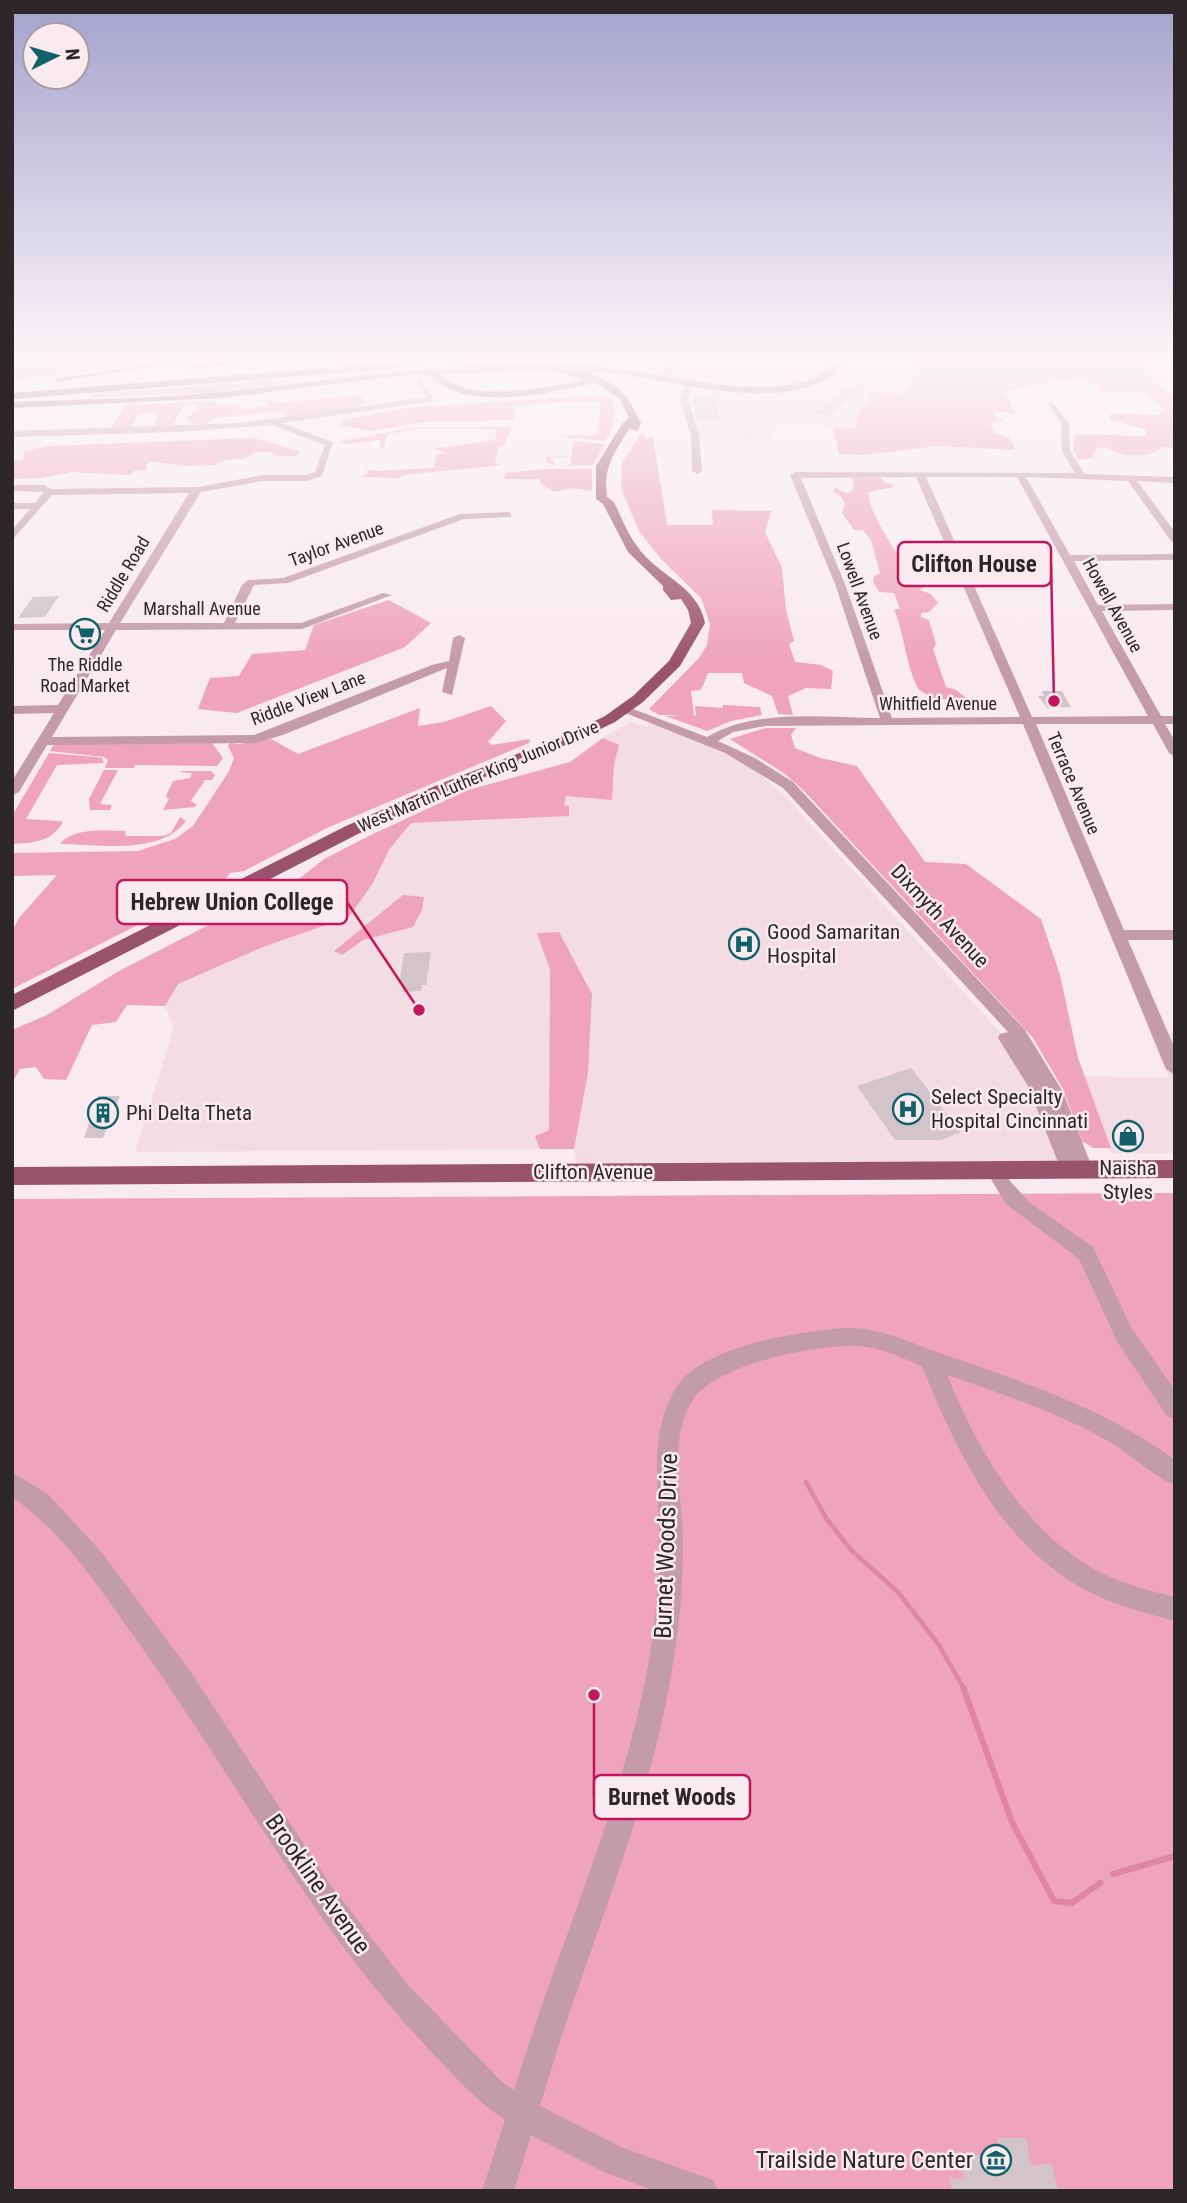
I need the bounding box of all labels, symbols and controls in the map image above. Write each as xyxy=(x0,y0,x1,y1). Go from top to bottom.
north arrow xyxy=(21,21,91,91)
text: N xyxy=(60,48,84,61)
street label: Taylor Avenue xyxy=(286,517,386,571)
street label: Riddle Road xyxy=(92,532,154,616)
street label: Lowell Avenue xyxy=(833,540,887,642)
callout: Clifton House xyxy=(898,542,1051,586)
text: Clifton House xyxy=(911,551,1037,578)
street label: Howell Avenue xyxy=(1078,554,1148,656)
street label: Marshall Avenue xyxy=(143,598,261,619)
supermarket icon: The Riddle Road Market xyxy=(68,617,102,651)
place label: The Riddle Road Market xyxy=(40,654,130,696)
street label: Riddle View Lane xyxy=(248,667,368,729)
street label: Whitfield Avenue xyxy=(879,693,997,714)
street label: West Martin Luther King Junior Drive xyxy=(354,716,602,836)
street label: Terrace Avenue xyxy=(1043,729,1105,837)
street label: Dixmyth Avenue xyxy=(886,859,994,973)
callout: Hebrew Union College xyxy=(117,880,347,924)
text: Hebrew Union College xyxy=(131,889,333,916)
place label: Good Samaritan Hospital xyxy=(767,920,900,968)
hospital icon: Good Samaritan Hospital xyxy=(727,927,761,961)
place label: Select Specialty Hospital Cincinnati xyxy=(931,1085,1088,1133)
hospital icon: Select Specialty Hospital Cincinnati xyxy=(891,1092,925,1126)
building icon: Phi Delta Theta xyxy=(86,1096,120,1130)
place label: Phi Delta Theta xyxy=(126,1101,252,1125)
shop icon: Naisha Styles xyxy=(1111,1119,1145,1153)
place label: Naisha Styles xyxy=(1099,1156,1157,1204)
street label: Clifton Avenue xyxy=(533,1160,653,1184)
street label: Burnet Woods Drive xyxy=(649,1453,683,1639)
callout: Burnet Woods xyxy=(594,1775,750,1819)
text: Burnet Woods xyxy=(608,1784,736,1811)
street label: Brookline Avenue xyxy=(260,1809,376,1959)
museum icon: Trailside Nature Center xyxy=(979,2143,1013,2177)
place label: Trailside Nature Center xyxy=(756,2146,973,2174)

